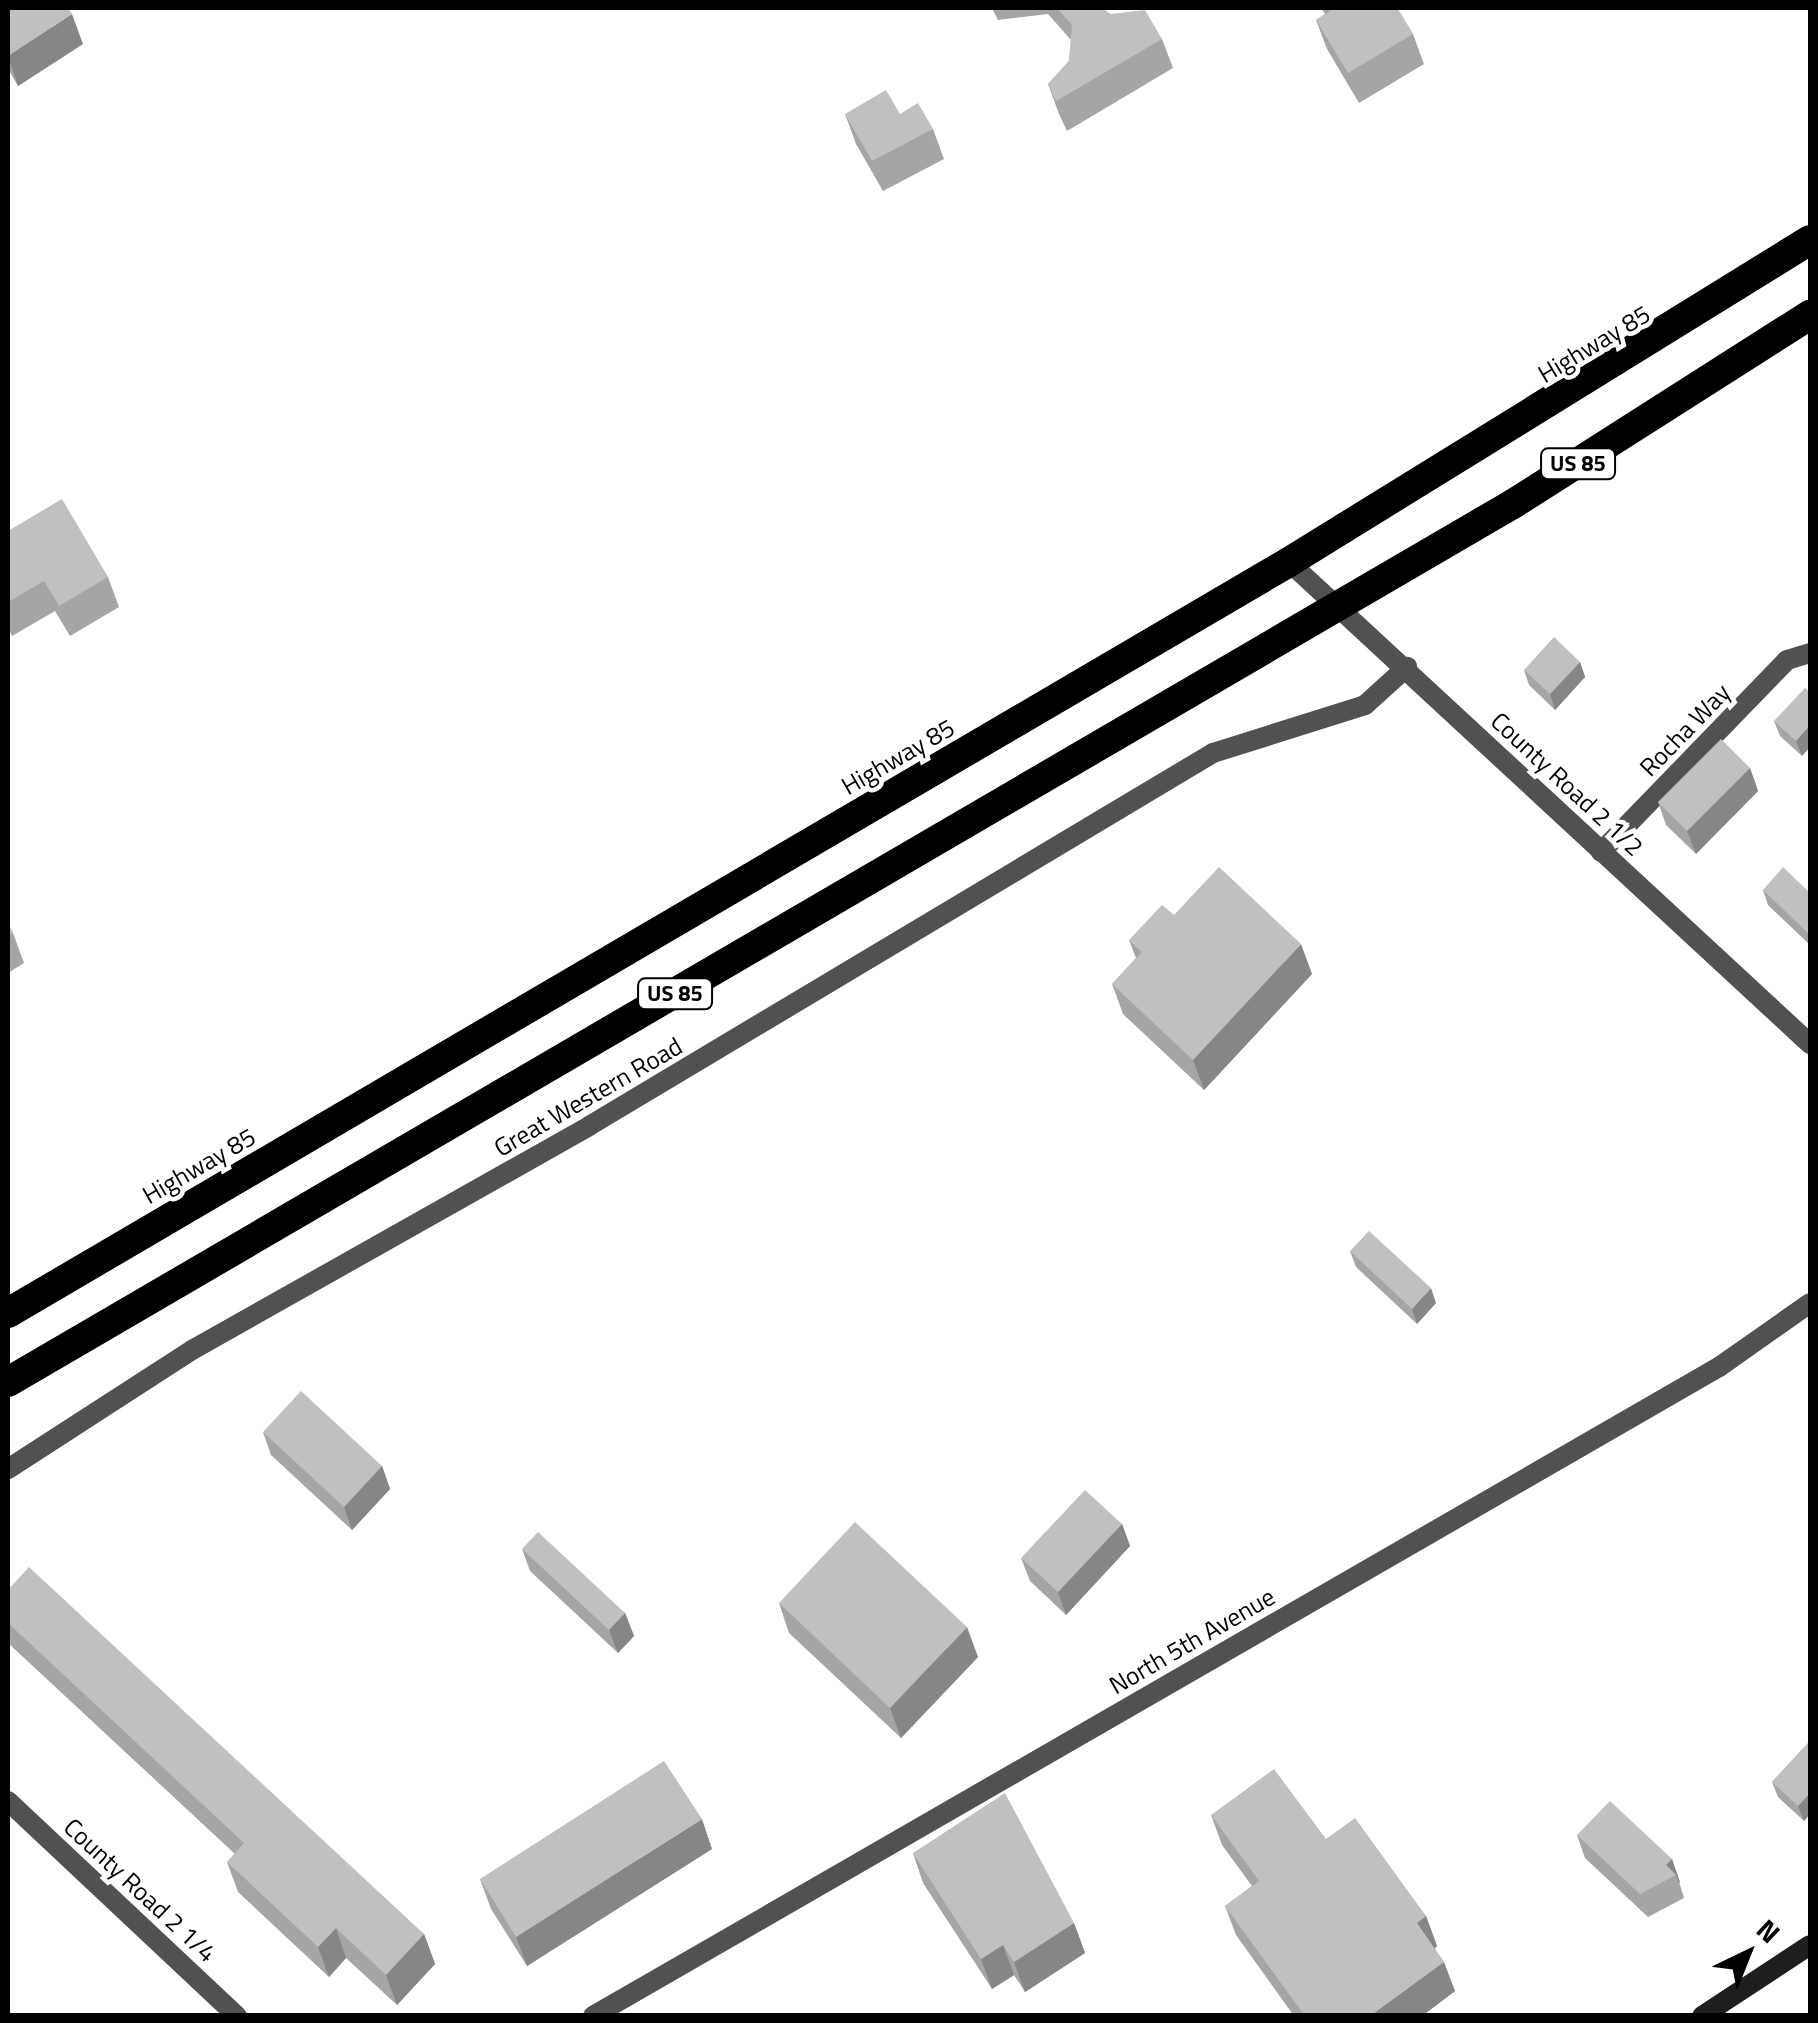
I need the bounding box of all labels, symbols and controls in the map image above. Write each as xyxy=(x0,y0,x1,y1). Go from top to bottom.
street label: Highway 85 xyxy=(1533,299,1655,389)
road number: US 85 xyxy=(1538,447,1618,481)
street label: Rocha Way xyxy=(1634,678,1736,782)
street label: County Road 2 1/2 xyxy=(1485,706,1649,862)
street label: Highway 85 xyxy=(836,713,960,801)
road number: US 85 xyxy=(635,977,715,1011)
street label: Great Western Road xyxy=(489,1031,687,1163)
street label: Highway 85 xyxy=(137,1122,261,1210)
street label: North 5th Avenue xyxy=(1104,1581,1280,1701)
street label: County Road 2 1/4 xyxy=(58,1812,222,1968)
north arrow xyxy=(1698,1903,1798,2003)
text: N xyxy=(1747,1908,1791,1953)

